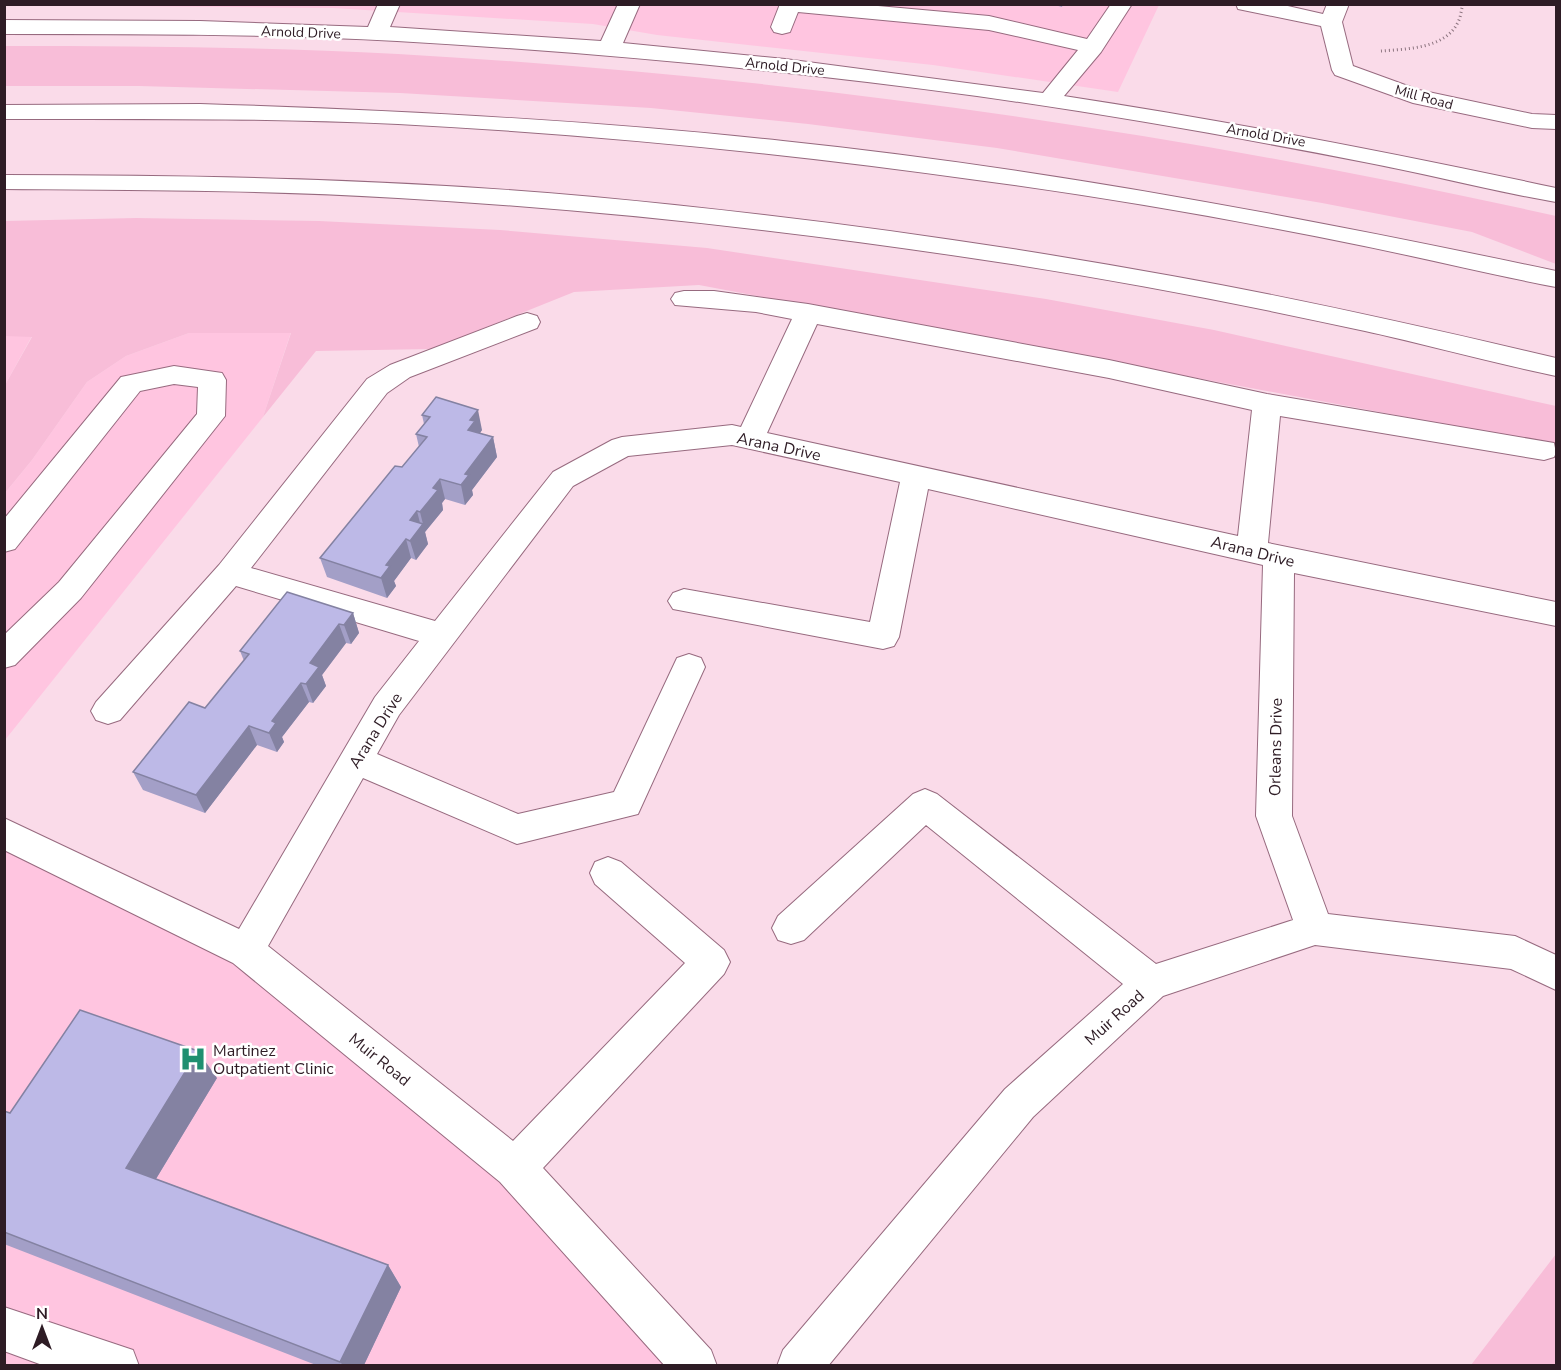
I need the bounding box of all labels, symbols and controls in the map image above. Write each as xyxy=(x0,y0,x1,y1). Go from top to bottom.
street label: Arnold Drive xyxy=(261,22,341,43)
street label: Arnold Drive xyxy=(744,53,826,80)
street label: Mill Road xyxy=(1393,81,1455,114)
street label: Arnold Drive xyxy=(1225,119,1307,152)
street label: Arana Drive xyxy=(735,427,823,467)
street label: Arana Drive xyxy=(1209,531,1297,573)
street label: Arana Drive xyxy=(344,688,408,773)
street label: Orleans Drive xyxy=(1264,698,1288,796)
street label: Muir Road xyxy=(1080,985,1149,1050)
street label: Muir Road xyxy=(344,1028,415,1091)
place label: Martinez Outpatient Clinic xyxy=(213,1040,334,1080)
hospital icon: Martinez Outpatient Clinic xyxy=(178,1044,208,1074)
north arrow xyxy=(12,1298,72,1358)
text: N xyxy=(36,1303,48,1325)

